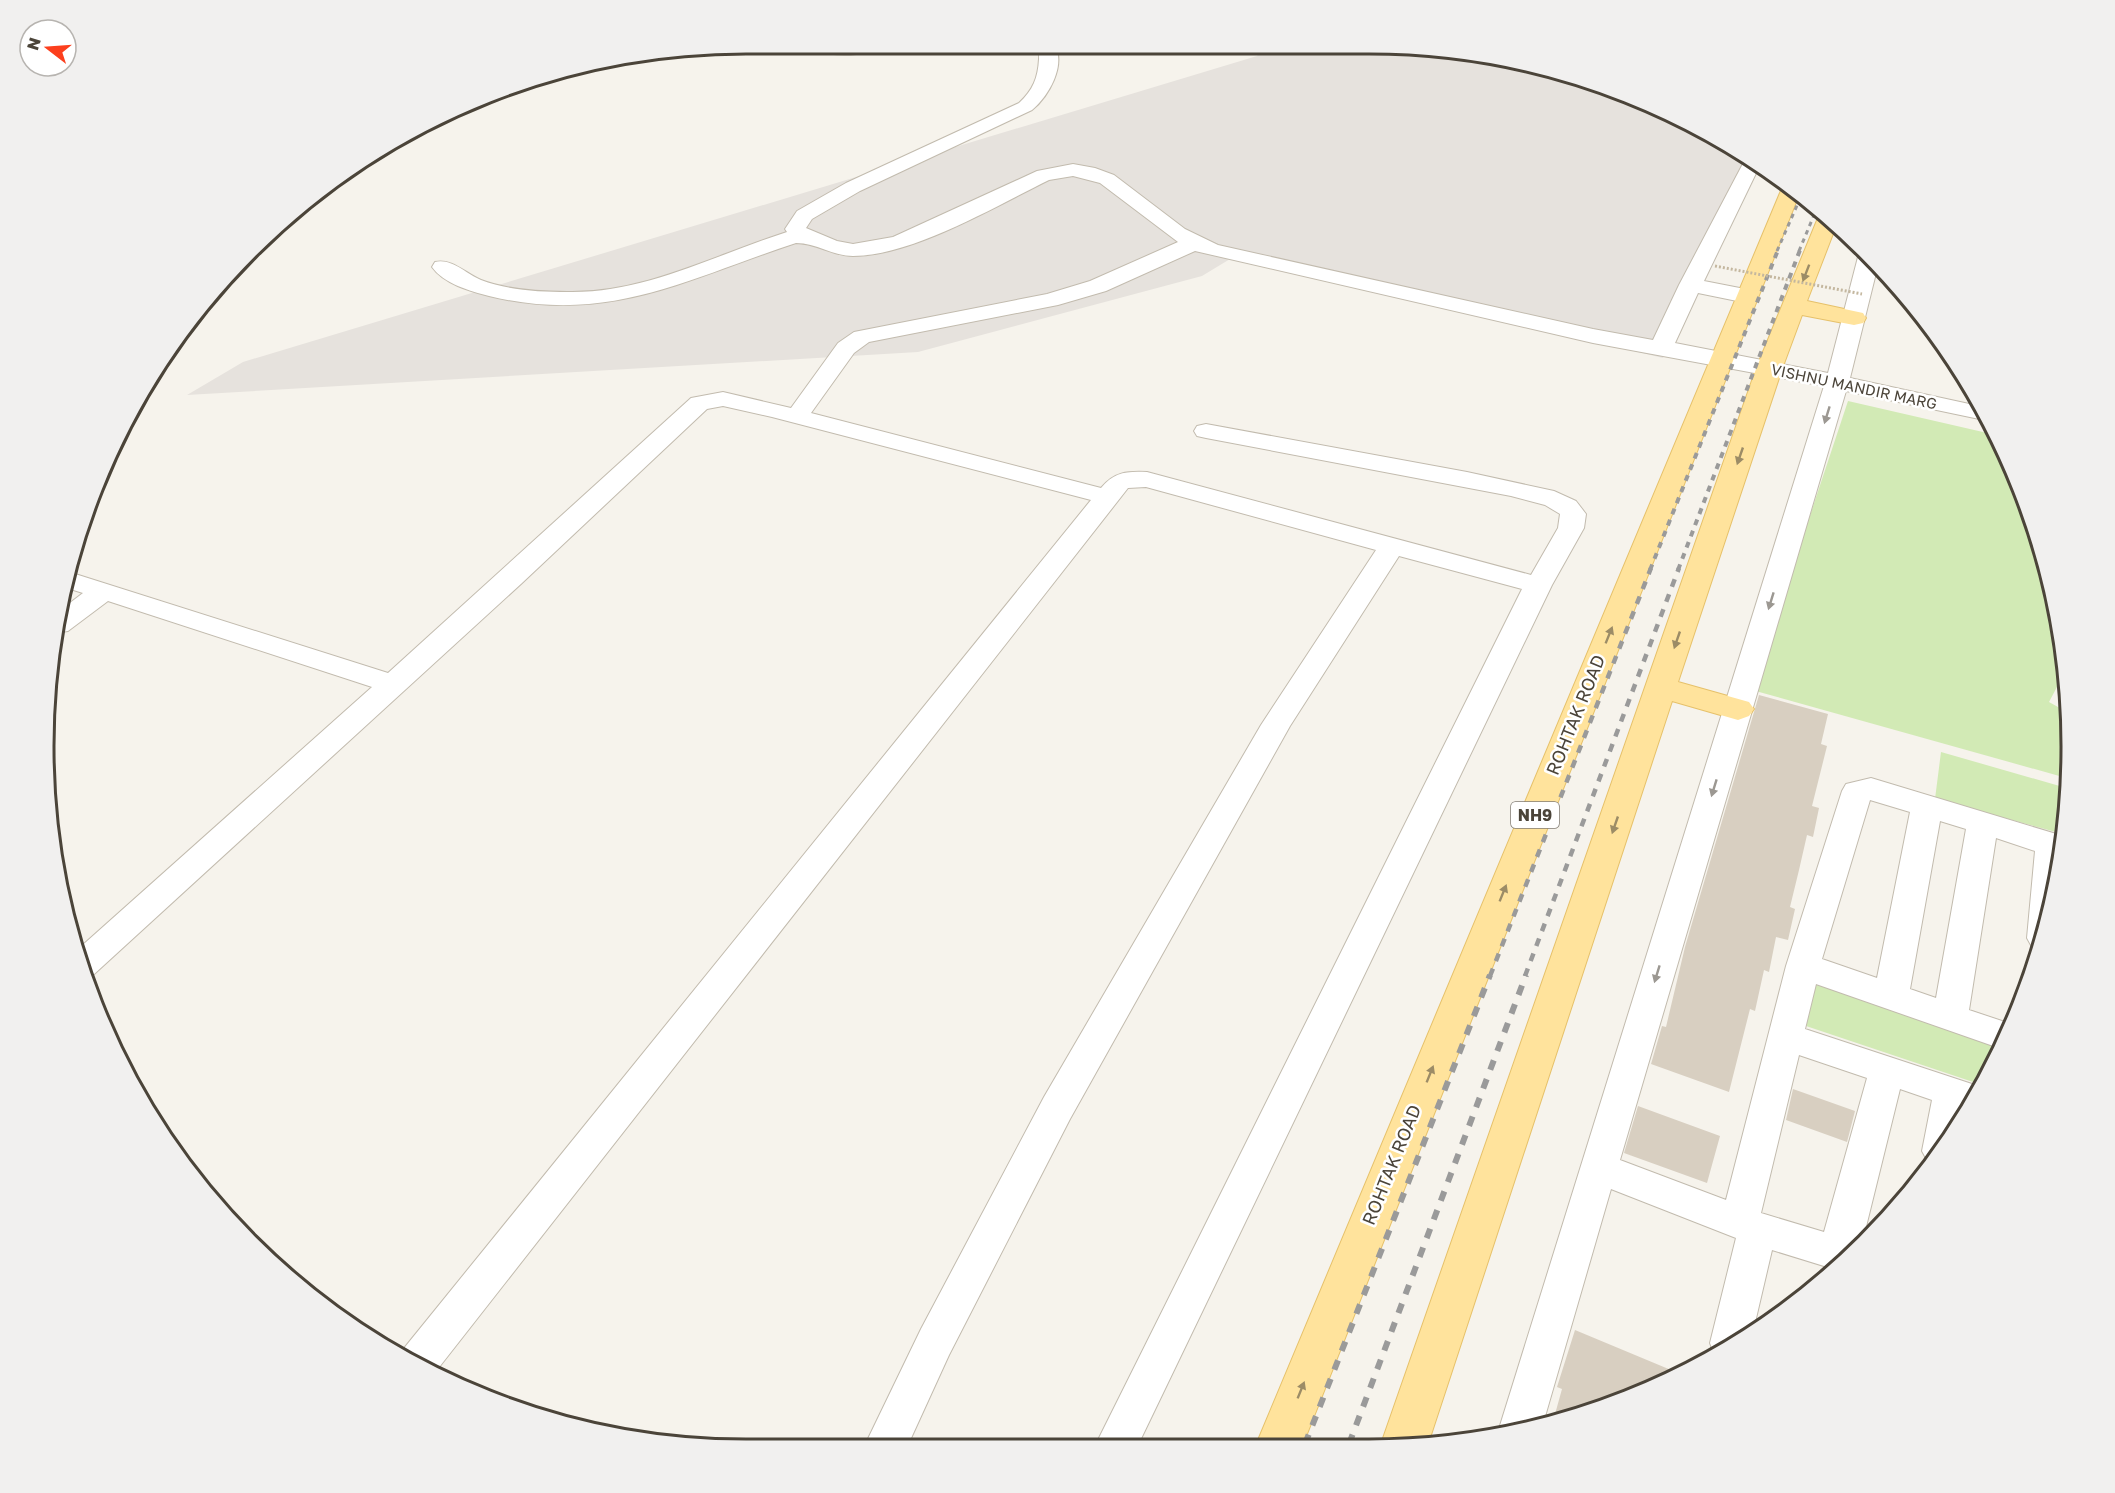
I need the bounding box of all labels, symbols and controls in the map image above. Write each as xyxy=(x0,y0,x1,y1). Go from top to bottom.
north arrow xyxy=(18,18,78,78)
text: N xyxy=(22,35,45,52)
one-way arrow xyxy=(1801,264,1811,282)
street label: VISHNU MANDIR MARG xyxy=(1770,360,1939,412)
one-way arrow xyxy=(1822,406,1831,424)
one-way arrow xyxy=(1734,447,1744,465)
one-way arrow xyxy=(1766,592,1775,610)
one-way arrow xyxy=(1604,625,1614,643)
one-way arrow xyxy=(1672,632,1682,650)
street label: ROHTAK ROAD xyxy=(1541,651,1609,778)
one-way arrow xyxy=(1709,779,1718,797)
road number: NH9 xyxy=(1511,802,1559,828)
one-way arrow xyxy=(1609,816,1619,834)
one-way arrow xyxy=(1499,884,1508,902)
one-way arrow xyxy=(1652,965,1661,983)
one-way arrow xyxy=(1425,1064,1435,1082)
street label: ROHTAK ROAD xyxy=(1357,1101,1425,1228)
one-way arrow xyxy=(1296,1381,1306,1399)

